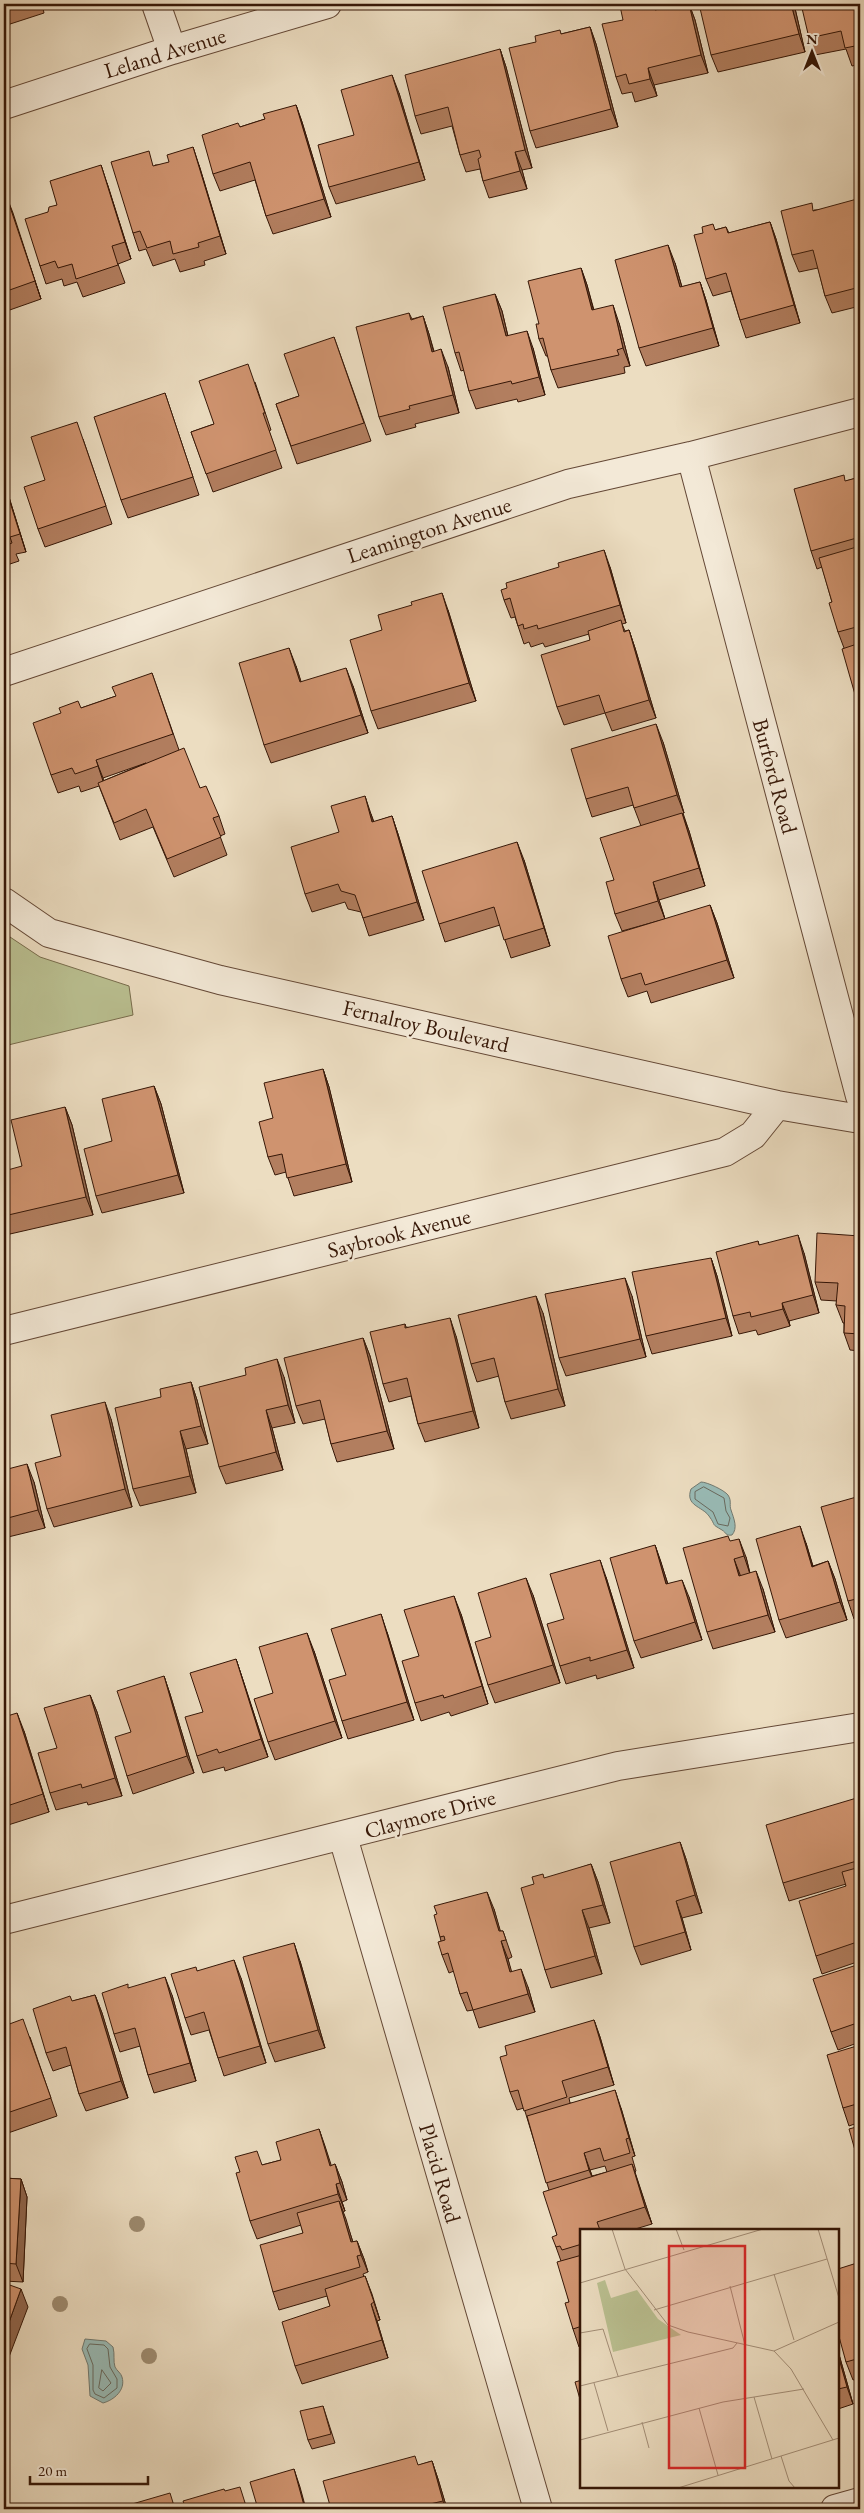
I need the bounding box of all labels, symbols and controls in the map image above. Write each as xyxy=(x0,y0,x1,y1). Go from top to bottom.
street label: Leland Avenue xyxy=(101,21,230,85)
north arrow xyxy=(786,28,836,78)
text: N xyxy=(806,30,818,48)
street label: Leamington Avenue xyxy=(343,490,515,570)
street label: Burford Road xyxy=(746,715,805,838)
street label: Fernalroy Boulevard xyxy=(340,993,513,1059)
street label: Saybrook Avenue xyxy=(324,1201,474,1265)
street label: Claymore Drive xyxy=(361,1782,499,1845)
street label: Placid Road xyxy=(412,2120,468,2227)
inset map xyxy=(580,2229,839,2488)
scale bar xyxy=(30,2453,148,2485)
text: 20 m xyxy=(38,2461,67,2480)

